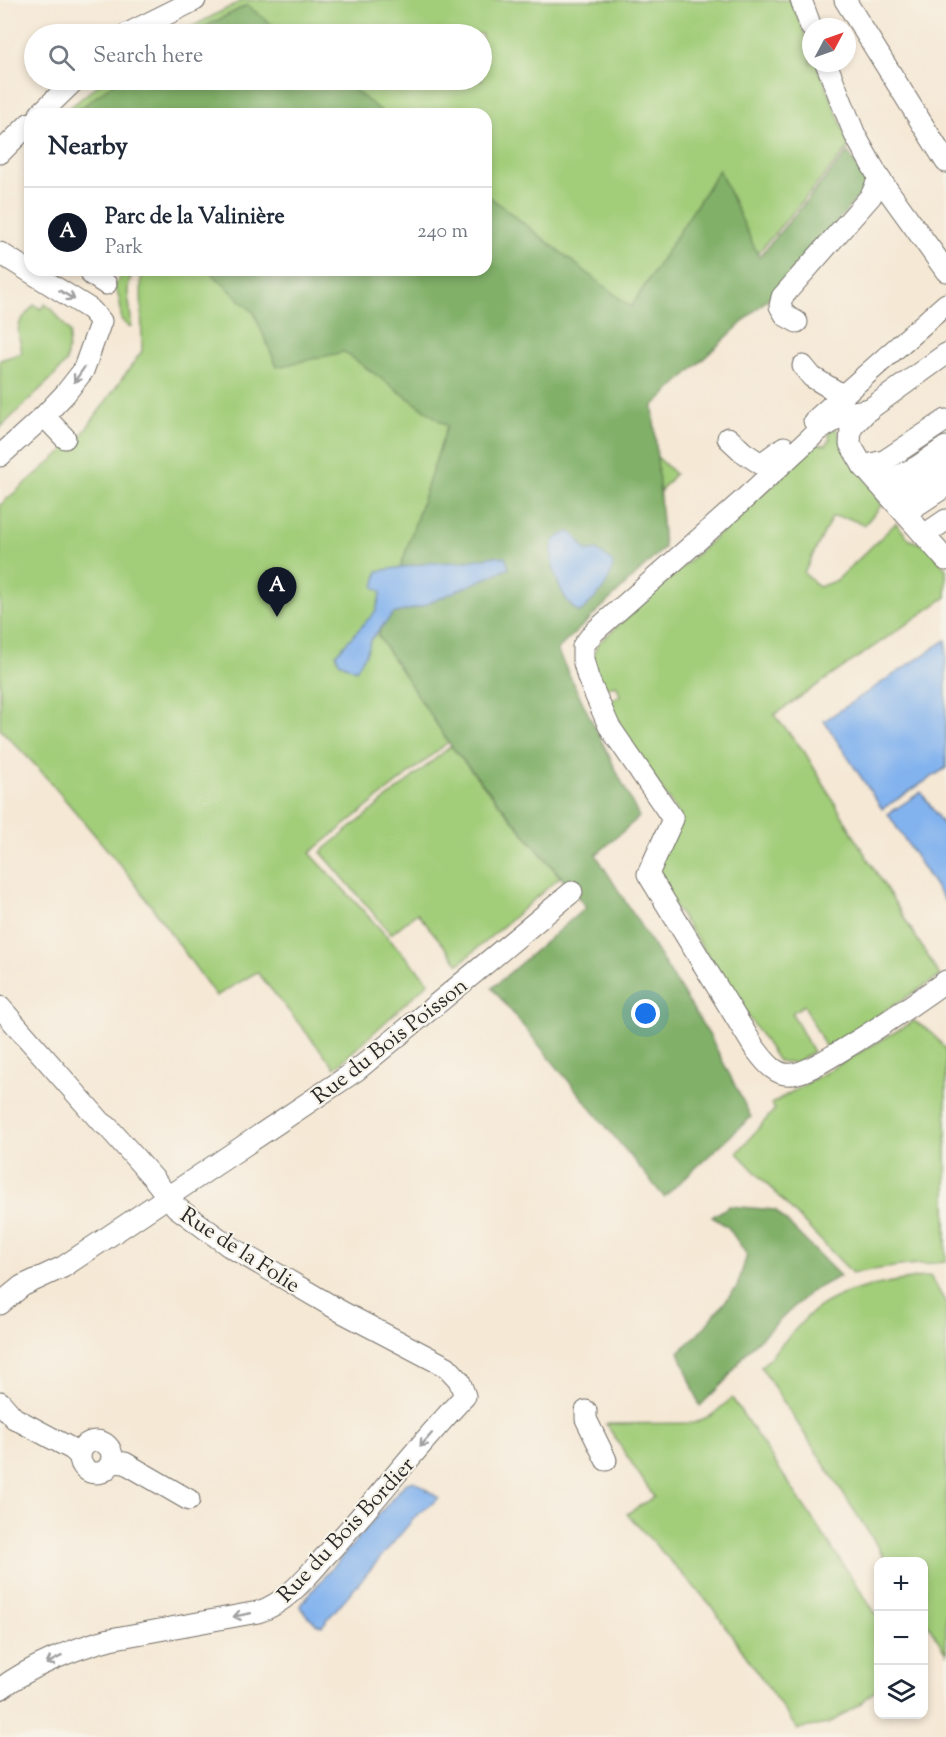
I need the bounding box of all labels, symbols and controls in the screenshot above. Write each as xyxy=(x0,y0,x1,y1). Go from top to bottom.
north arrow xyxy=(802,18,856,72)
search box xyxy=(24,24,492,90)
icon: search xyxy=(45,41,78,74)
text: Search here xyxy=(93,41,203,73)
text: Nearby xyxy=(48,129,128,166)
text: Parc de la Valinière xyxy=(105,202,285,234)
text: A xyxy=(59,218,76,247)
text: 240 m xyxy=(417,218,468,247)
text: Park xyxy=(105,234,143,263)
one-way arrow xyxy=(58,290,75,302)
one-way arrow xyxy=(73,367,85,383)
pin: A xyxy=(258,568,296,617)
street label: Rue du Bois Poisson xyxy=(306,971,476,1113)
your location xyxy=(631,999,660,1028)
street label: Rue de la Folie xyxy=(173,1201,306,1302)
one-way arrow xyxy=(419,1432,433,1447)
street label: Rue du Bois Bordier xyxy=(271,1451,423,1611)
map controls xyxy=(874,1557,928,1719)
button: + xyxy=(874,1557,928,1611)
one-way arrow xyxy=(233,1610,253,1621)
button: − xyxy=(874,1611,928,1665)
one-way arrow xyxy=(45,1654,63,1666)
button: layers xyxy=(874,1665,928,1719)

